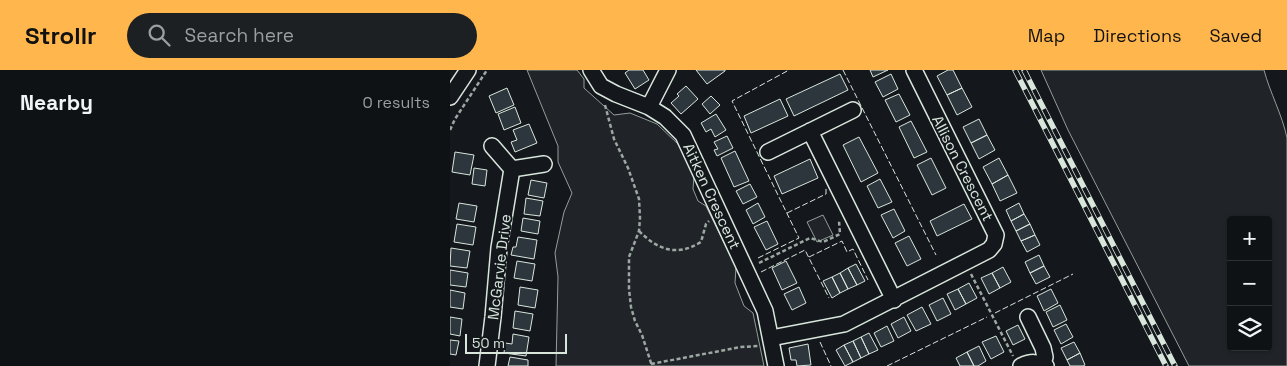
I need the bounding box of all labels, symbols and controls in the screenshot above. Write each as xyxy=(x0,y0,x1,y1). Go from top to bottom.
search box xyxy=(127,13,477,58)
text: Strollr xyxy=(25,20,97,51)
icon: search xyxy=(145,21,173,49)
text: Search here xyxy=(185,23,294,48)
text: Map xyxy=(1028,24,1065,47)
text: Directions xyxy=(1093,24,1182,47)
text: Saved xyxy=(1210,24,1262,47)
text: Nearby xyxy=(20,89,93,116)
text: 0 results xyxy=(362,92,430,113)
street label: Allison Crescent xyxy=(928,112,998,224)
street label: Aitken Crescent xyxy=(679,140,745,252)
street label: McGarvie Drive xyxy=(483,213,515,321)
map controls xyxy=(1227,216,1272,351)
button: + xyxy=(1227,216,1272,261)
button: − xyxy=(1227,261,1272,306)
button: layers xyxy=(1227,306,1272,351)
scale bar xyxy=(465,331,568,354)
text: 50 m xyxy=(472,334,505,352)

